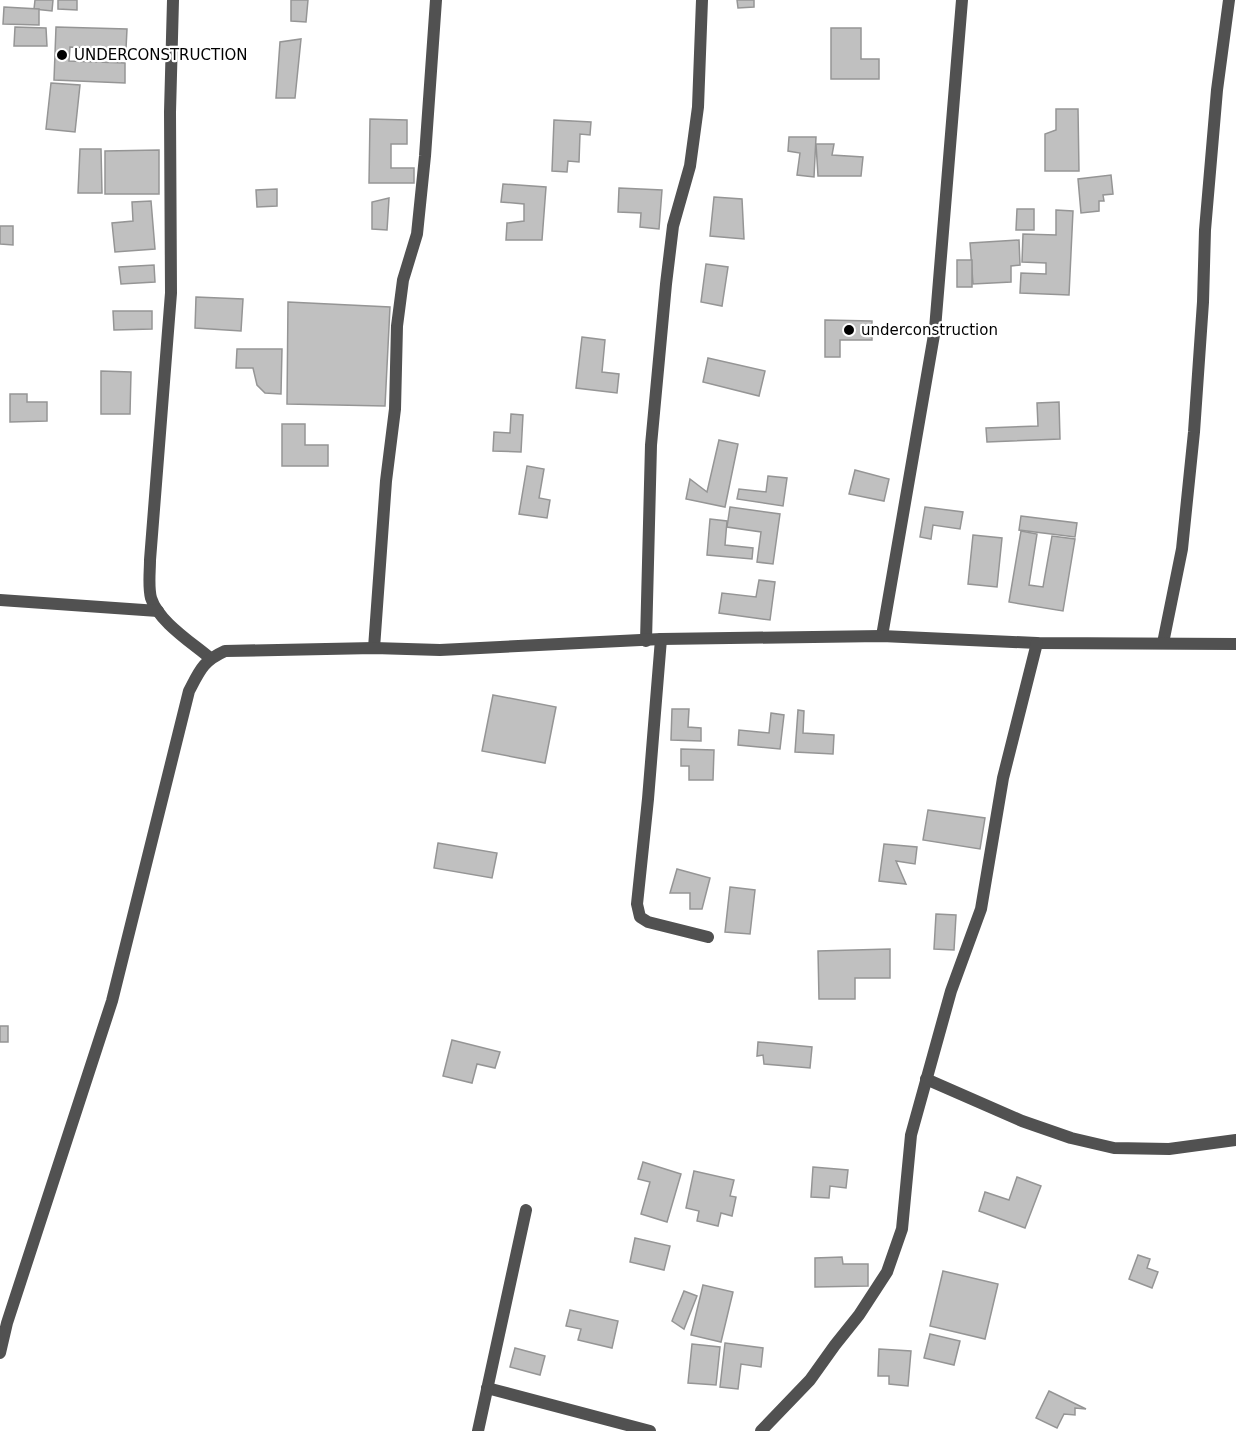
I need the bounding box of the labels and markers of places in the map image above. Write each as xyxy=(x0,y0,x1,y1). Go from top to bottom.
place label: UNDERCONSTRUCTION xyxy=(74,46,248,64)
marker: UNDERCONSTRUCTION xyxy=(55,48,69,62)
place label: underconstruction xyxy=(861,321,998,339)
marker: underconstruction xyxy=(842,323,856,337)

